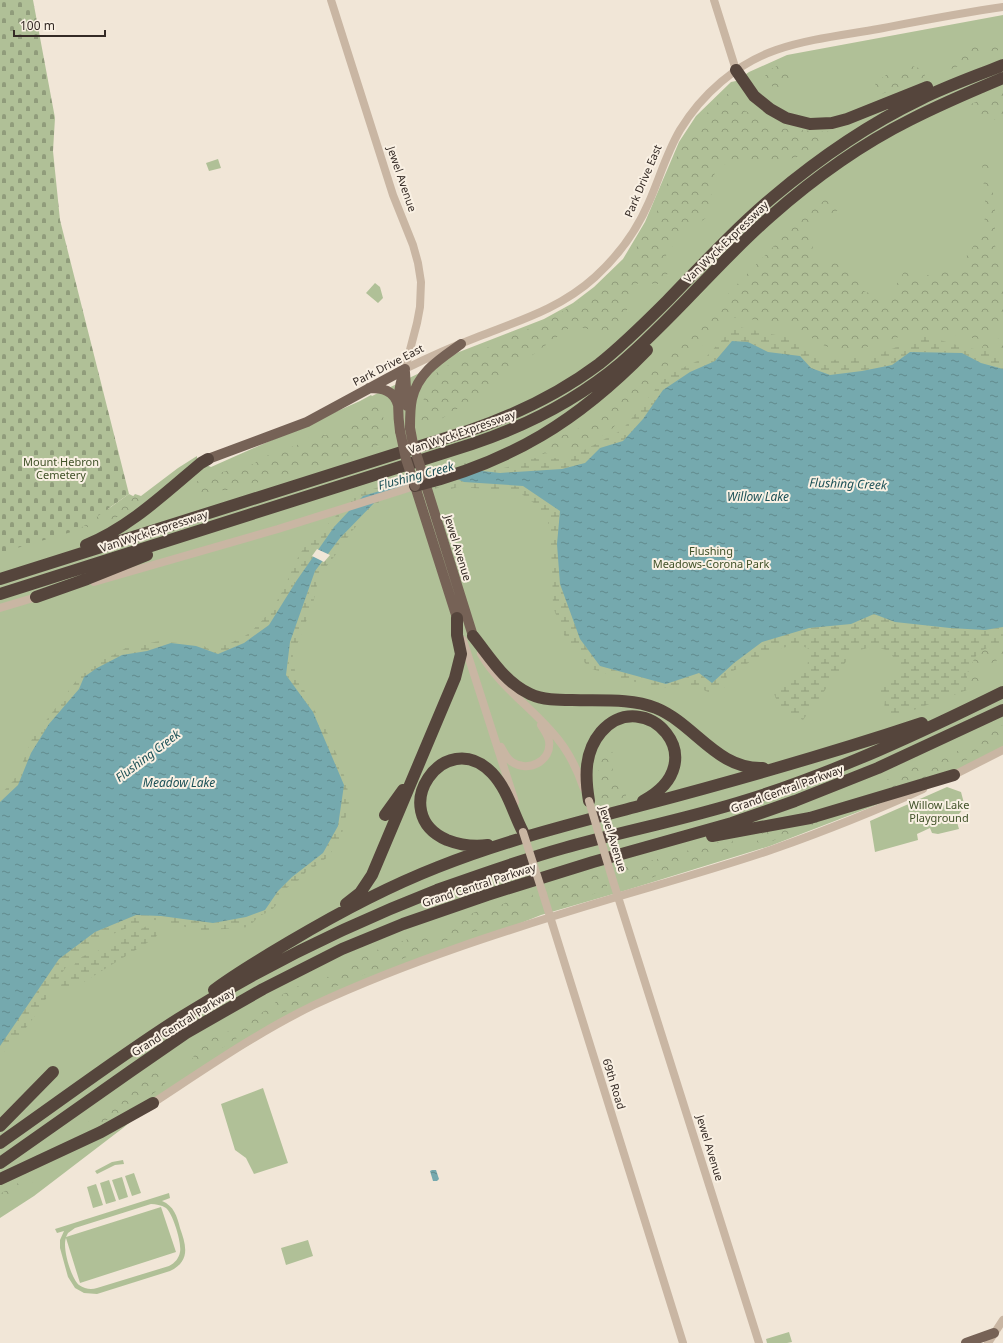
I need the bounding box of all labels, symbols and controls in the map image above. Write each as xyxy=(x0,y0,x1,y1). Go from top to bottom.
scale bar xyxy=(14,12,105,38)
text: 100 m xyxy=(20,17,55,34)
street label: Park Drive East xyxy=(620,142,665,219)
street label: Jewel Avenue xyxy=(384,143,421,214)
street label: Van Wyck Expressway xyxy=(680,197,772,286)
street label: Park Drive East xyxy=(350,340,426,389)
street label: Van Wyck Expressway xyxy=(406,406,518,457)
park label: Mount Hebron Cemetery xyxy=(23,454,99,482)
water label: Flushing Creek xyxy=(376,457,457,494)
water label: Flushing Creek xyxy=(809,474,888,493)
water label: Willow Lake xyxy=(727,488,789,505)
street label: Van Wyck Expressway xyxy=(98,506,210,555)
street label: Jewel Avenue xyxy=(441,512,476,583)
park label: Flushing Meadows-Corona Park xyxy=(653,543,769,571)
water label: Flushing Creek xyxy=(112,725,185,786)
street label: Grand Central Parkway xyxy=(728,761,846,816)
water label: Meadow Lake xyxy=(143,774,215,791)
park label: Willow Lake Playground xyxy=(909,797,969,825)
street label: Jewel Avenue xyxy=(596,803,631,874)
street label: Grand Central Parkway xyxy=(420,859,538,910)
street label: Grand Central Parkway xyxy=(128,984,237,1059)
street label: 69th Road xyxy=(600,1056,629,1111)
street label: Jewel Avenue xyxy=(693,1112,728,1183)

